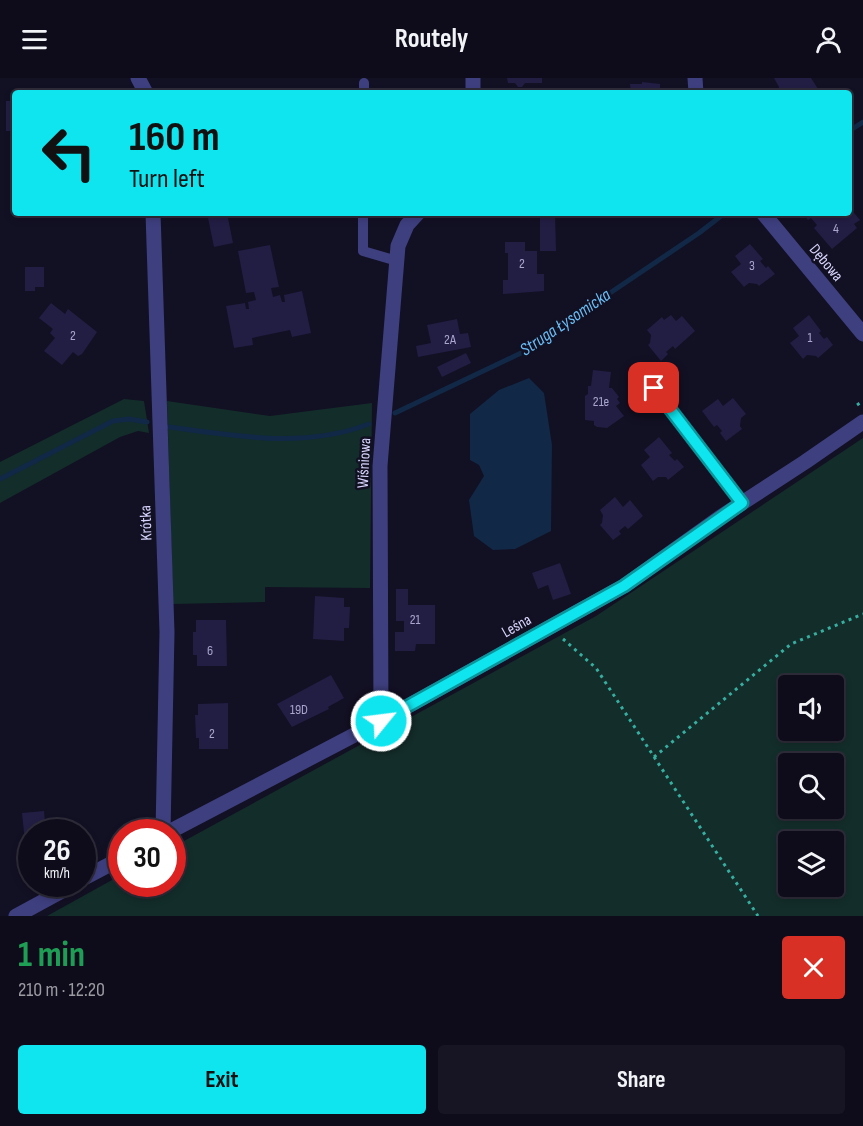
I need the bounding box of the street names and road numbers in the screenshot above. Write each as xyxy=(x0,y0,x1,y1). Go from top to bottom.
street label: Dębowa xyxy=(805,241,847,285)
street label: Wiśniowa xyxy=(354,437,375,489)
street label: Krótka xyxy=(136,505,157,541)
street label: Leśna xyxy=(499,611,535,642)

